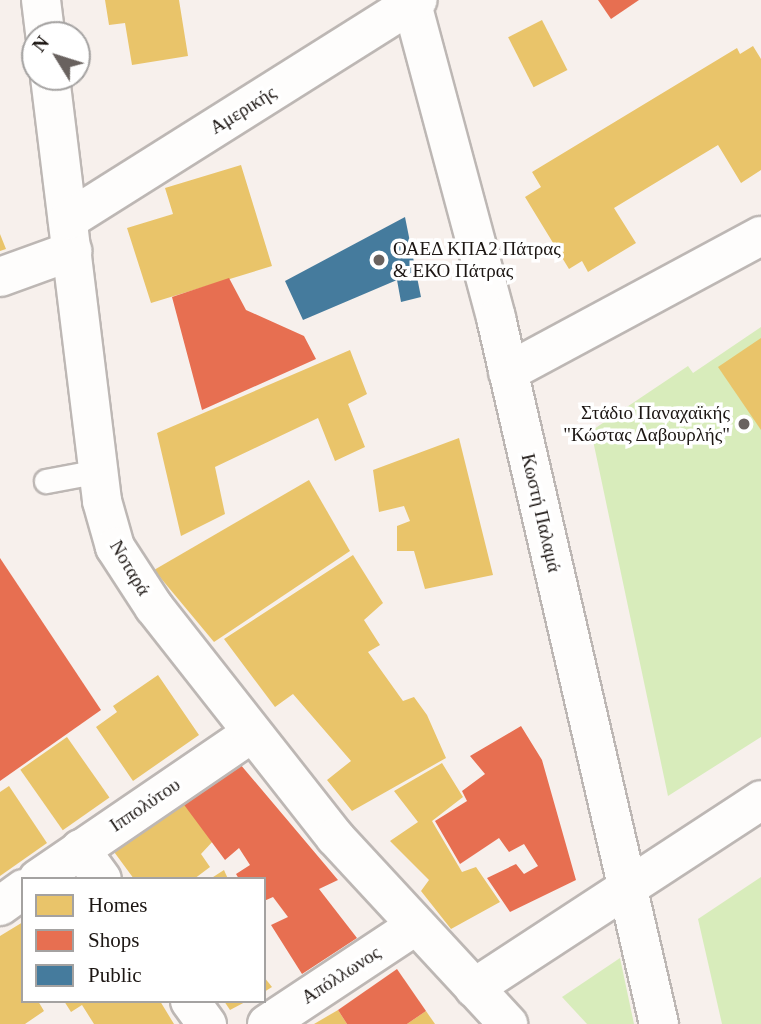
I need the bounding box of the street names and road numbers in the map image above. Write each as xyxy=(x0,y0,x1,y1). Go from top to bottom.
street label: Αμερικής xyxy=(206,81,280,139)
street label: Κωστή Παλαμά xyxy=(516,451,566,575)
street label: Νοταρά xyxy=(105,536,155,600)
street label: Ιππολύτου xyxy=(106,773,184,837)
street label: Απόλλωνος xyxy=(297,941,385,1009)

